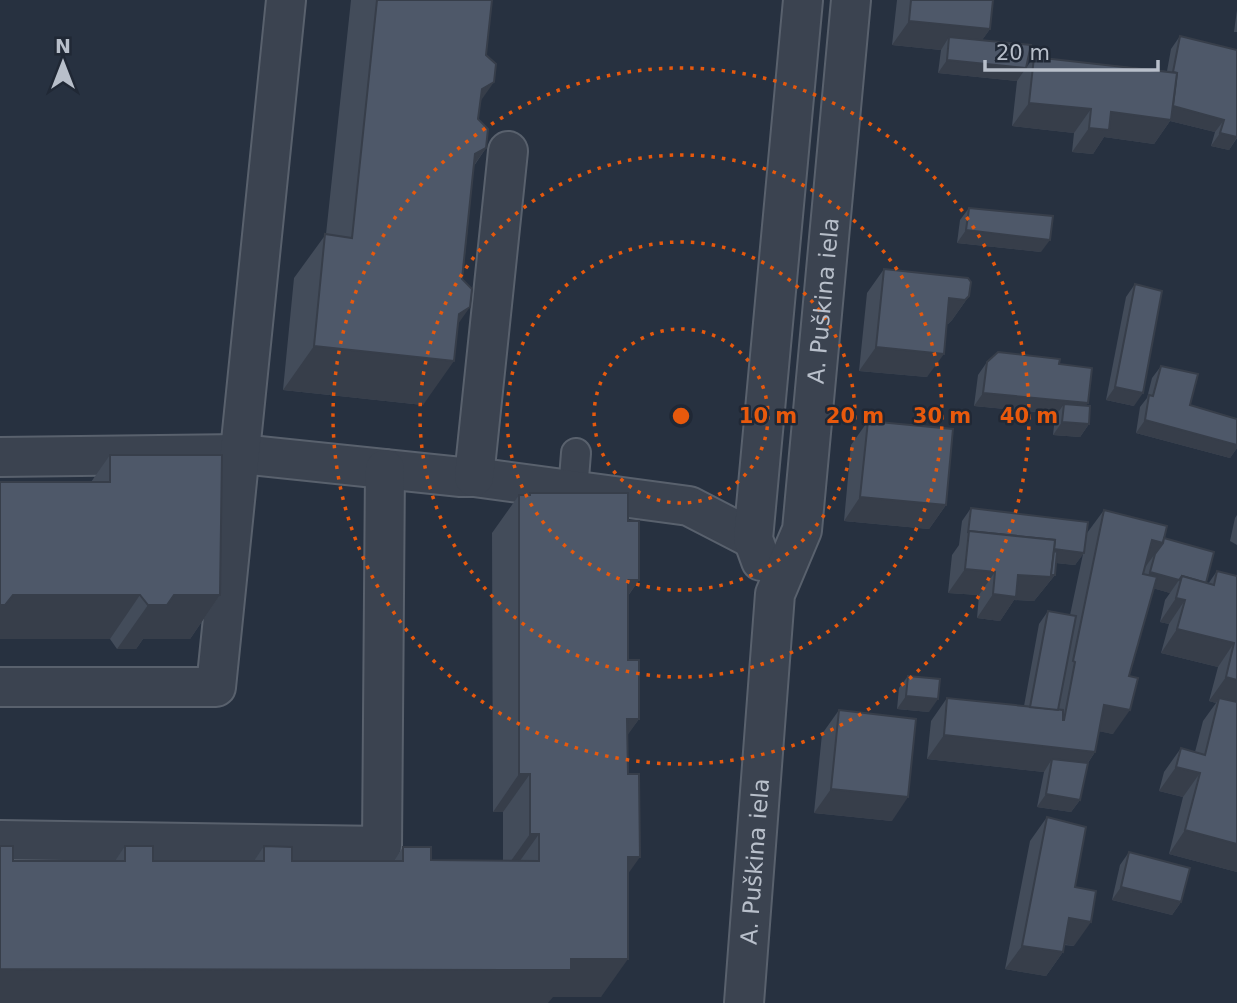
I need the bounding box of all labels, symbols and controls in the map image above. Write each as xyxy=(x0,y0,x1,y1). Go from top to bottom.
north arrow xyxy=(28,28,98,98)
scale bar xyxy=(985,28,1158,72)
text: N xyxy=(55,35,71,57)
text: 20 m xyxy=(996,41,1050,65)
street label: A. Puškina iela xyxy=(803,216,844,385)
centre of rings xyxy=(669,404,693,428)
text: 10 m xyxy=(739,404,797,428)
text: 20 m xyxy=(826,404,884,428)
text: 30 m xyxy=(913,404,971,428)
text: 40 m xyxy=(1000,404,1058,428)
street label: A. Puškina iela xyxy=(735,777,774,946)

